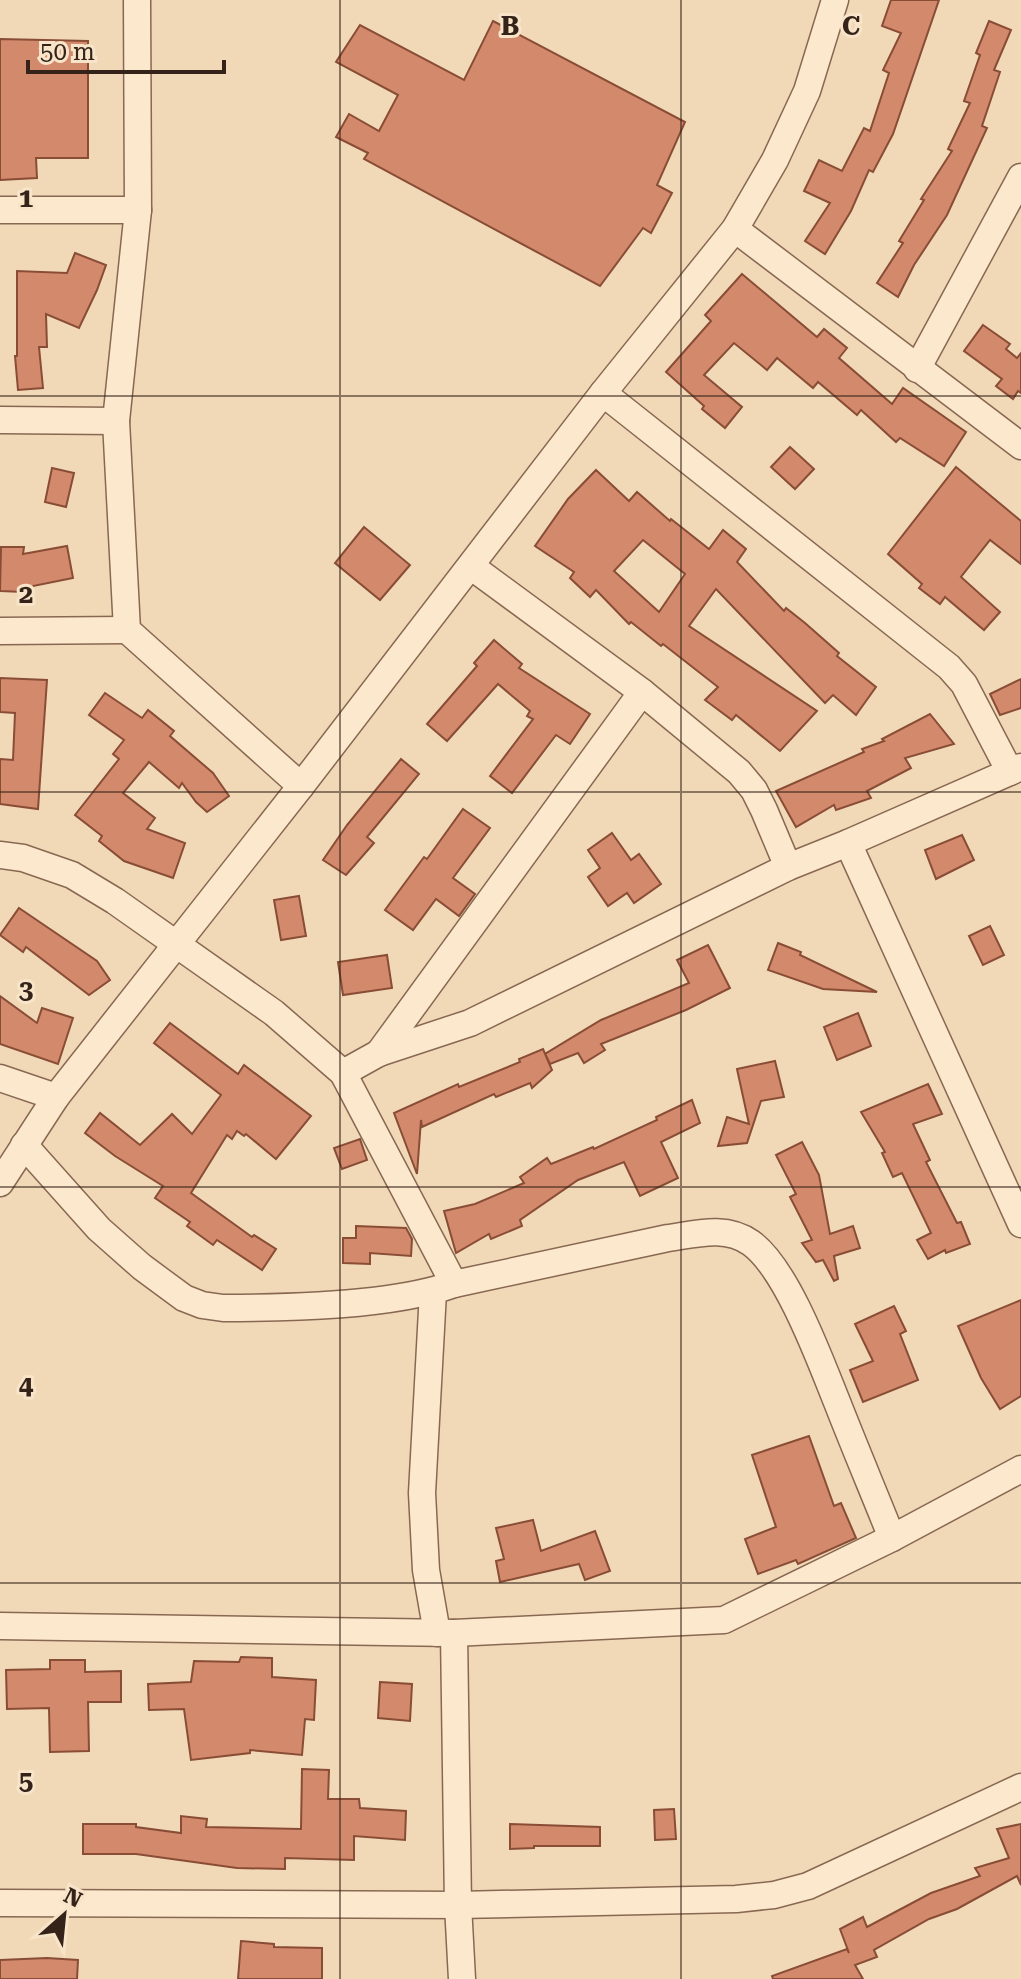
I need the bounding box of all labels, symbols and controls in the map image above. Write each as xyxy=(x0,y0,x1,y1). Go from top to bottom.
text: B xyxy=(501,11,519,41)
text: C xyxy=(842,11,860,41)
scale bar xyxy=(28,24,224,74)
text: 50 m xyxy=(40,38,95,66)
text: 1 xyxy=(19,183,33,213)
text: 2 xyxy=(19,579,33,609)
text: 3 xyxy=(19,975,33,1005)
text: 4 xyxy=(19,1370,34,1400)
text: 5 xyxy=(19,1766,33,1796)
north arrow xyxy=(24,1875,104,1955)
text: N xyxy=(60,1883,86,1913)

